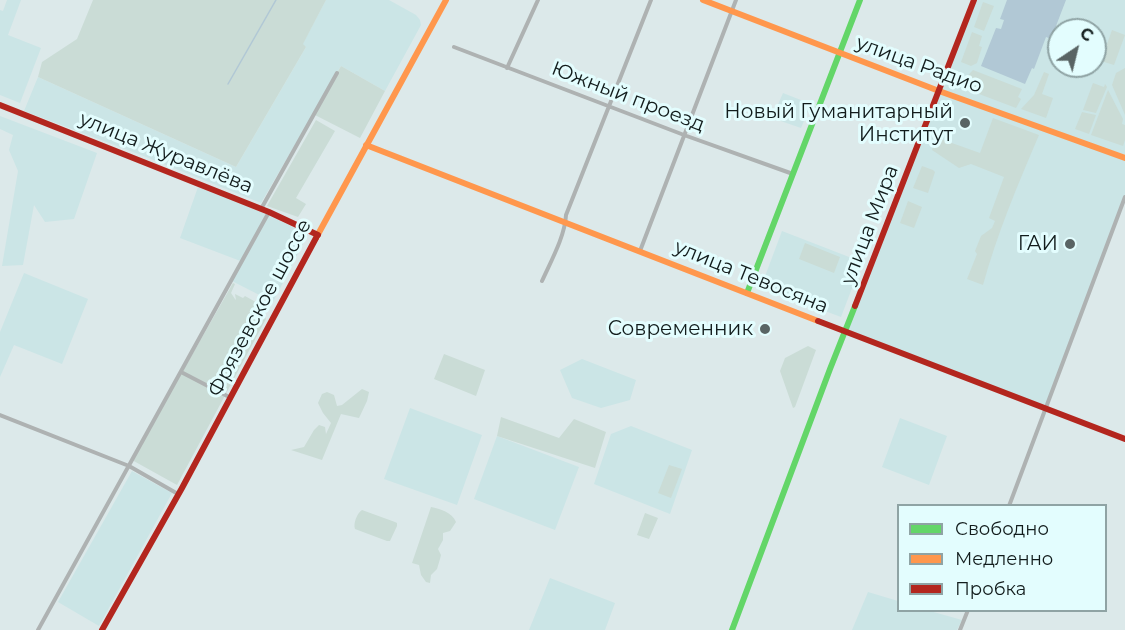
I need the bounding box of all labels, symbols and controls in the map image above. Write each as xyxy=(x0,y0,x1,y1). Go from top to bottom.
north arrow xyxy=(1047,18,1107,78)
text: С xyxy=(1076,23,1097,46)
street label: улица Радио xyxy=(853,31,985,99)
street label: Южный проезд xyxy=(548,57,708,137)
place label: Новый Гуманитарный Институт xyxy=(724,100,953,147)
street label: улица Журавлёва xyxy=(76,107,256,199)
marker: Новый Гуманитарный Институт xyxy=(958,116,972,130)
street label: улица Мира xyxy=(836,162,904,288)
street label: Фрязевское шоссе xyxy=(203,215,317,401)
place label: ГАИ xyxy=(1018,232,1058,256)
street label: улица Тевосяна xyxy=(671,235,831,319)
marker: ГАИ xyxy=(1063,237,1077,251)
place label: Современник xyxy=(608,317,753,341)
marker: Современник xyxy=(758,322,772,336)
legend xyxy=(897,504,1107,612)
text: Свободно xyxy=(955,518,1049,540)
text: Медленно xyxy=(955,548,1053,570)
text: Пробка xyxy=(955,578,1026,600)

